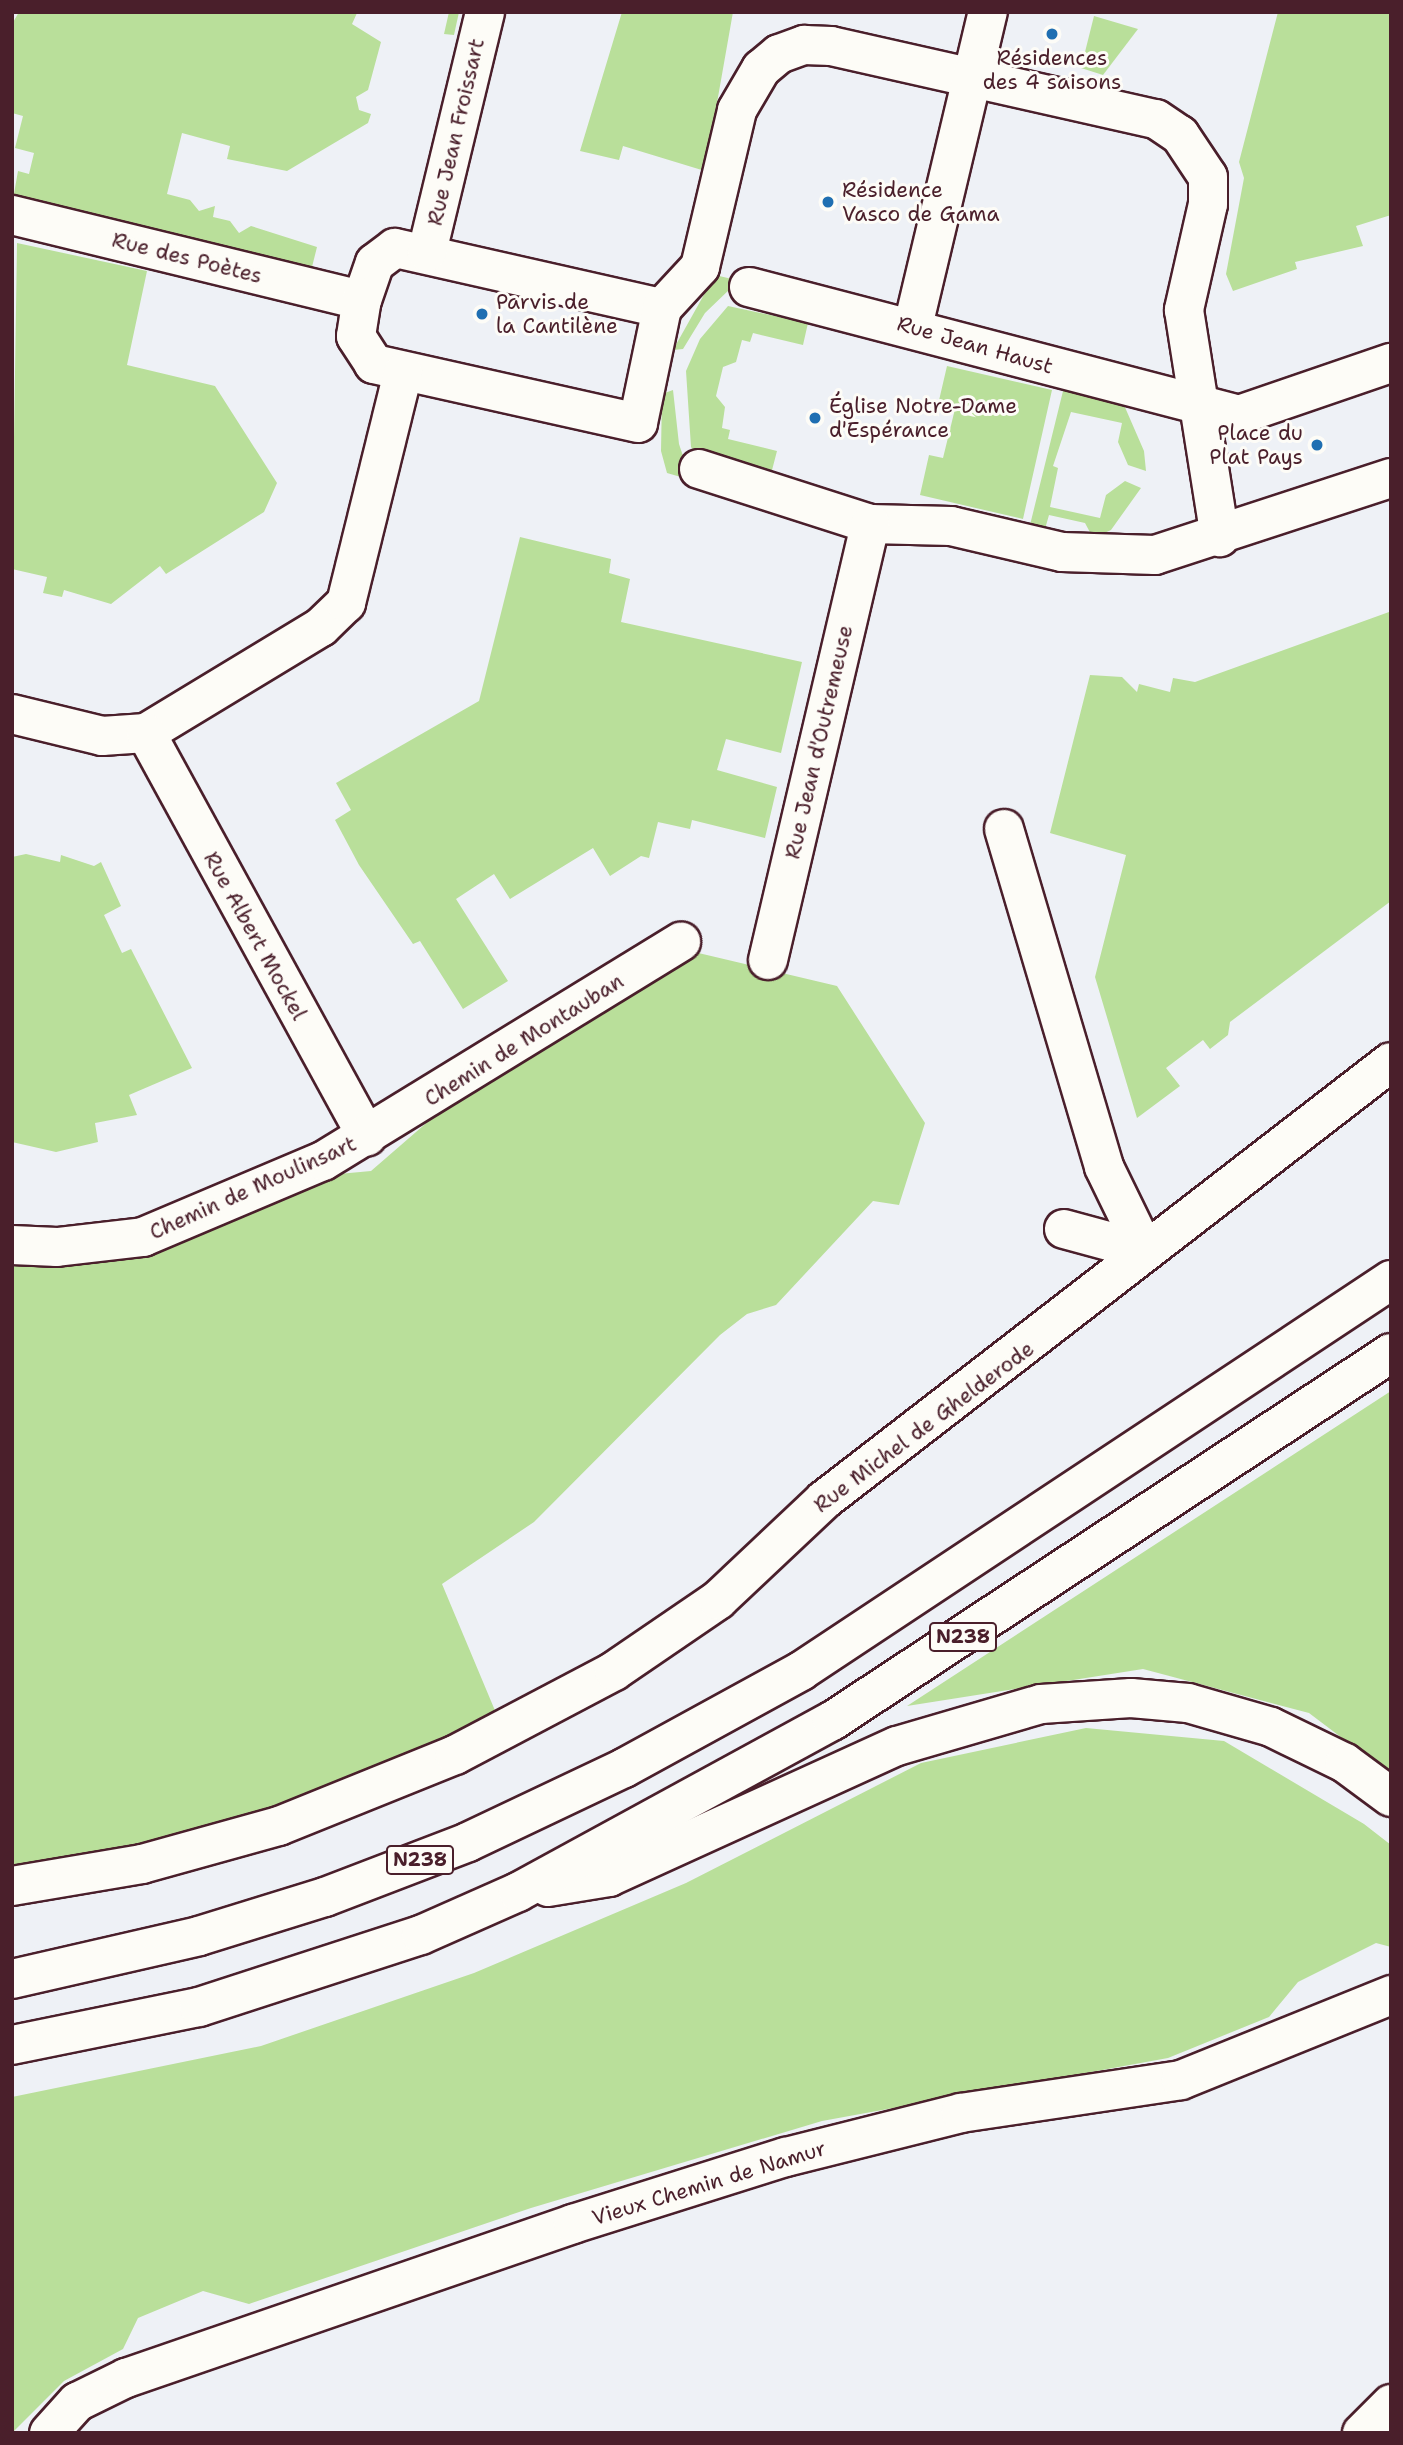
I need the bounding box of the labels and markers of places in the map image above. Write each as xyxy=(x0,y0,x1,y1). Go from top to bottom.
marker: Résidences des 4 saisons xyxy=(1044,26,1060,42)
place label: Résidences des 4 saisons xyxy=(983,45,1121,95)
place label: Résidence Vasco de Gama xyxy=(842,177,1000,227)
marker: Résidence Vasco de Gama xyxy=(820,194,836,210)
place label: Parvis de la Cantilène xyxy=(496,289,618,339)
marker: Parvis de la Cantilène xyxy=(474,306,490,322)
place label: Église Notre-Dame d'Espérance xyxy=(829,393,1017,443)
marker: Église Notre-Dame d'Espérance xyxy=(807,410,823,426)
place label: Place du Plat Pays xyxy=(1209,420,1303,470)
marker: Place du Plat Pays xyxy=(1309,437,1325,453)

